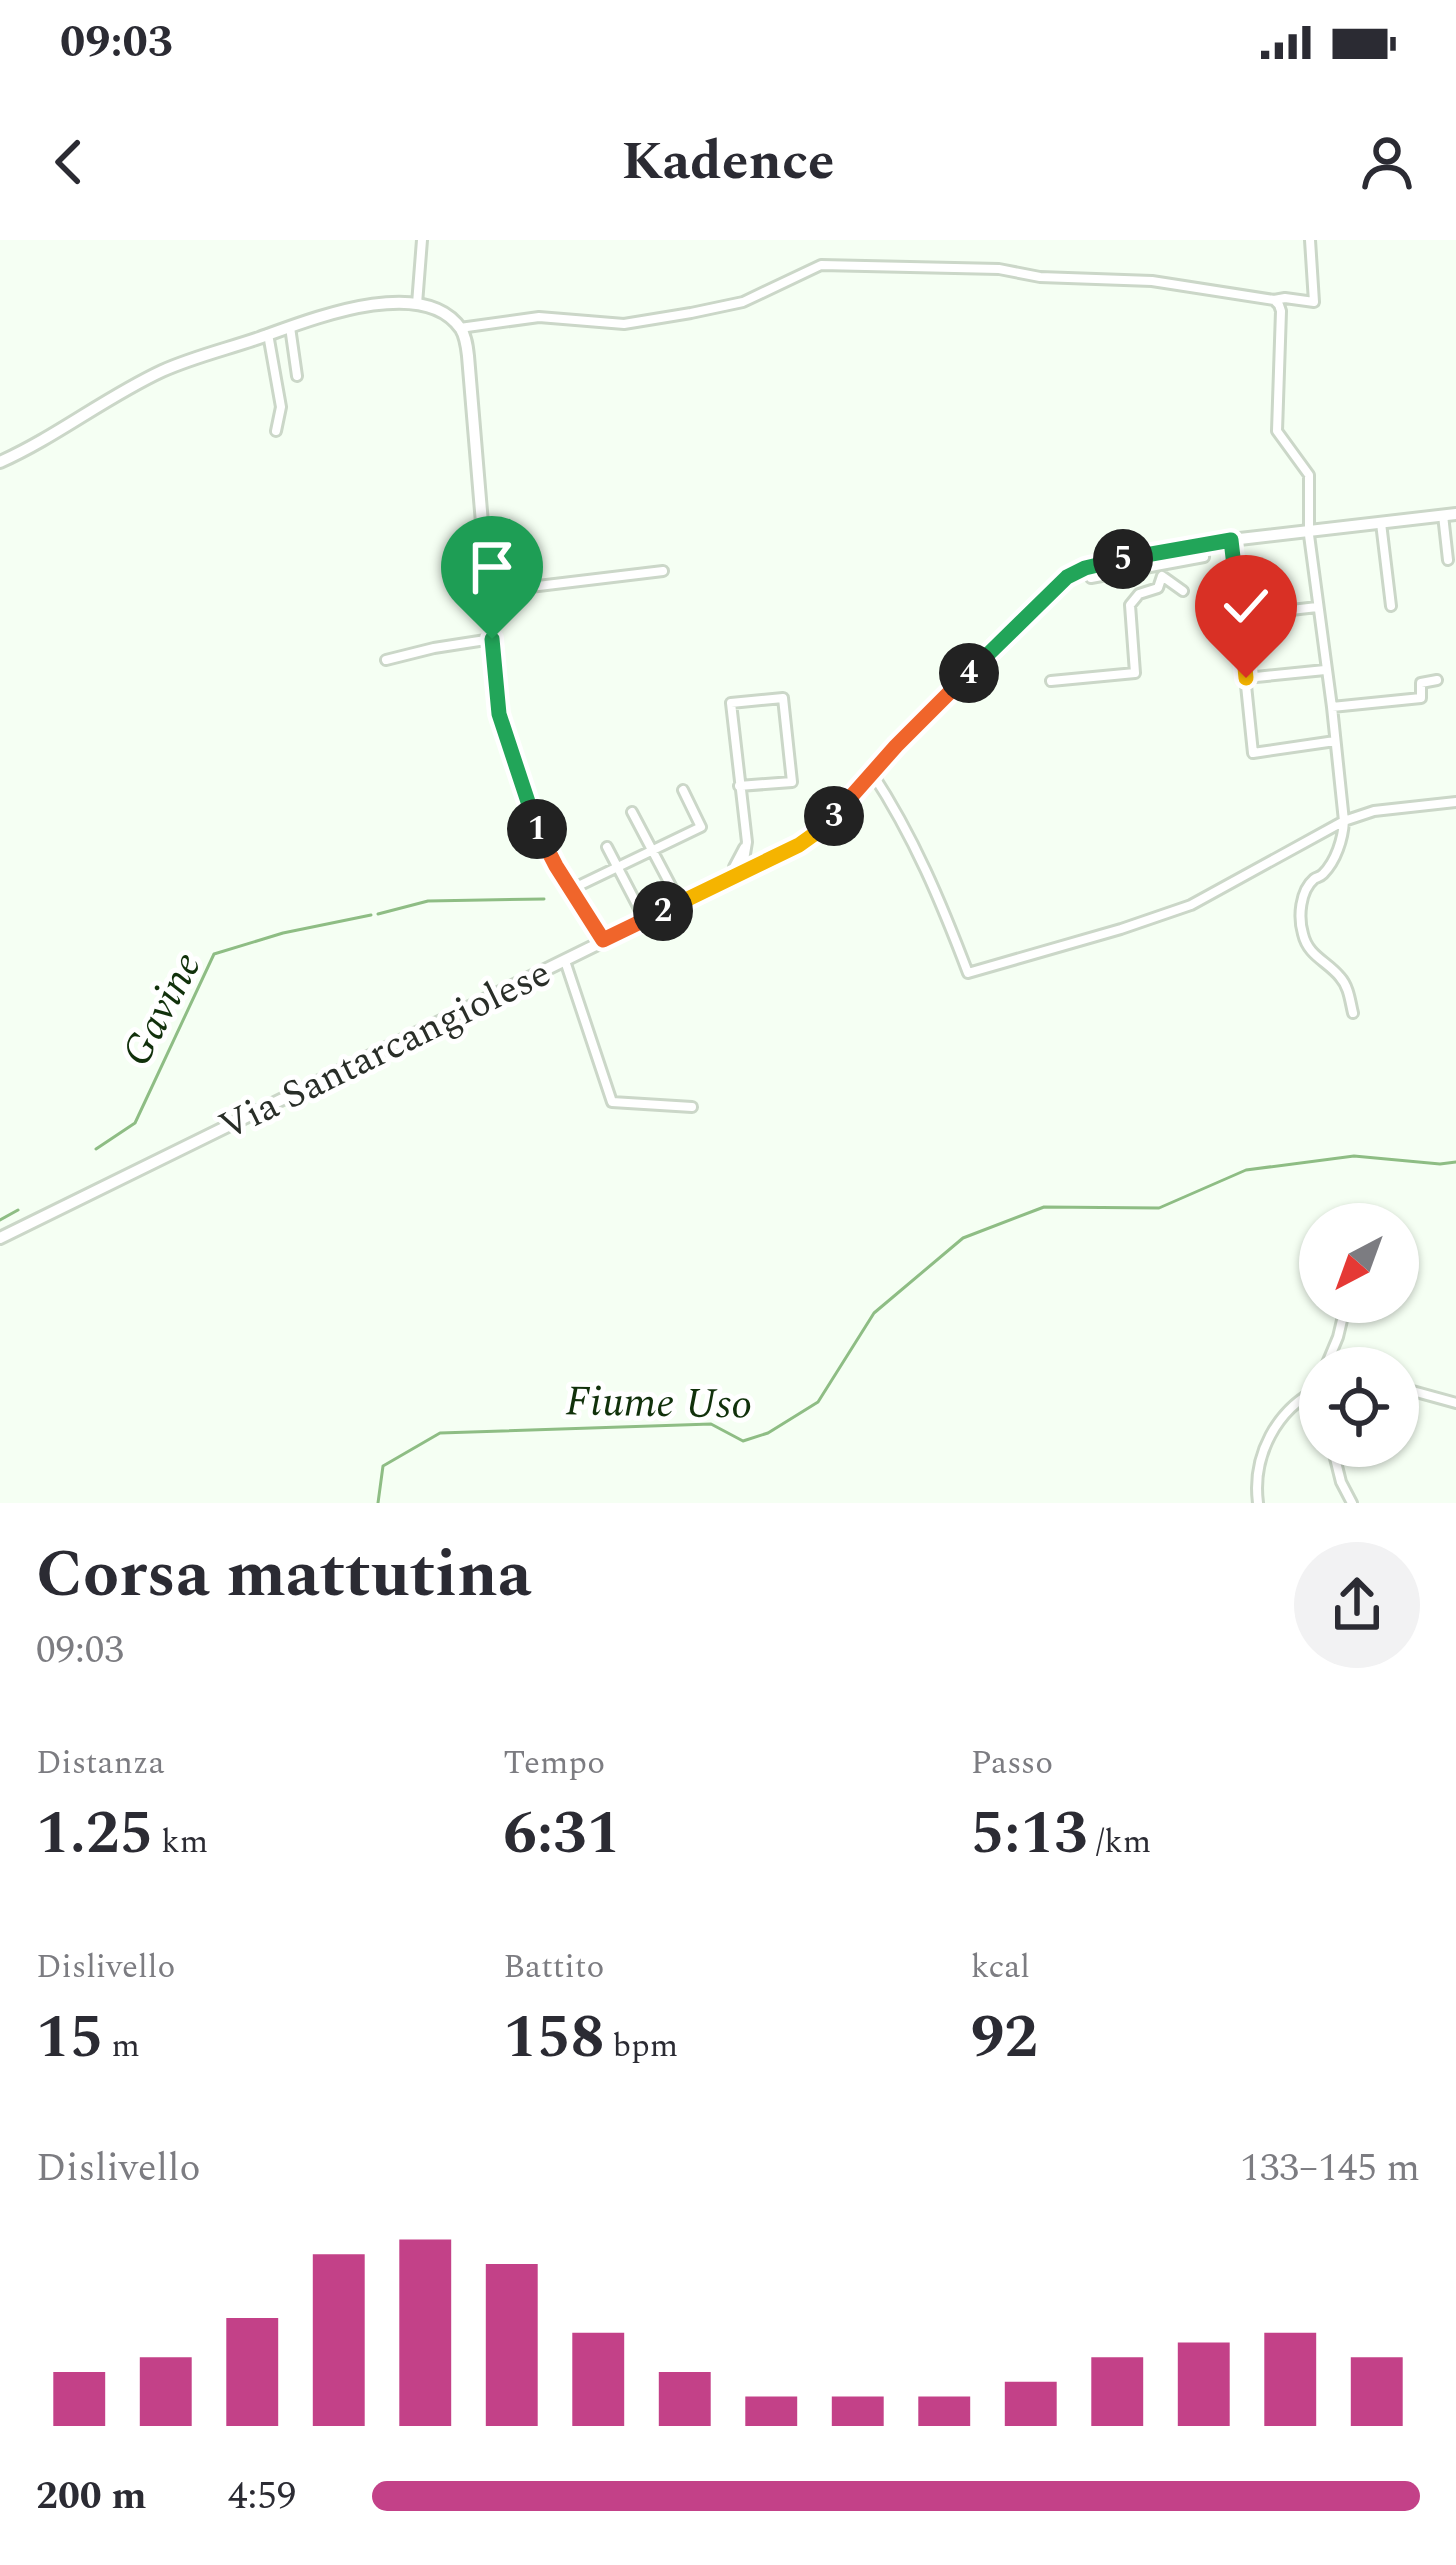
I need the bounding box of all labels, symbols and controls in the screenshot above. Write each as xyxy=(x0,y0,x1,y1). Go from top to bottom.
text: 09:03 xyxy=(60,8,173,77)
text: Kadence xyxy=(621,121,835,203)
icon: back xyxy=(36,129,102,195)
icon: person xyxy=(1354,129,1420,195)
pin xyxy=(441,516,543,639)
pin: 5 xyxy=(1093,529,1153,589)
icon: arrive xyxy=(459,534,525,600)
text: 5 xyxy=(1114,534,1132,584)
pin xyxy=(1195,555,1297,678)
icon: check xyxy=(1213,573,1279,639)
pin: 4 xyxy=(939,643,999,703)
text: 4 xyxy=(960,648,978,698)
pin: 3 xyxy=(804,786,864,846)
text: 3 xyxy=(825,791,843,841)
pin: 1 xyxy=(507,799,567,859)
text: 1 xyxy=(528,804,546,854)
pin: 2 xyxy=(633,881,693,941)
text: 2 xyxy=(654,886,672,936)
water label: Gavine xyxy=(106,941,219,1078)
street label: Via Santarcangiolese xyxy=(209,944,561,1156)
north arrow xyxy=(1299,1203,1419,1323)
map controls xyxy=(1299,1203,1419,1467)
button: locate xyxy=(1299,1347,1419,1467)
water label: Fiume Uso xyxy=(565,1370,753,1437)
text: Corsa mattutina xyxy=(36,1525,532,1626)
button: share xyxy=(1294,1542,1420,1668)
text: 09:03 xyxy=(36,1621,124,1680)
text: Distanza xyxy=(36,1738,165,1788)
text: Tempo xyxy=(503,1738,605,1788)
text: Passo xyxy=(971,1738,1053,1788)
text: 1.25 xyxy=(36,1788,153,1880)
text: 6:31 xyxy=(503,1788,620,1880)
text: 5:13 xyxy=(971,1788,1088,1880)
text: km xyxy=(153,1817,208,1867)
text: /km xyxy=(1088,1817,1151,1867)
text: Dislivello xyxy=(36,1942,175,1992)
text: Battito xyxy=(503,1942,604,1992)
text: kcal xyxy=(971,1942,1030,1992)
text: 15 xyxy=(36,1992,103,2084)
text: 158 xyxy=(503,1992,604,2084)
text: 92 xyxy=(971,1992,1038,2084)
text: m xyxy=(103,2021,140,2071)
text: bpm xyxy=(604,2021,678,2071)
text: Dislivello xyxy=(36,2139,201,2198)
text: 133–145 m xyxy=(1240,2139,1420,2198)
text: 200 m xyxy=(36,2467,147,2526)
text: 4:59 xyxy=(228,2467,296,2526)

